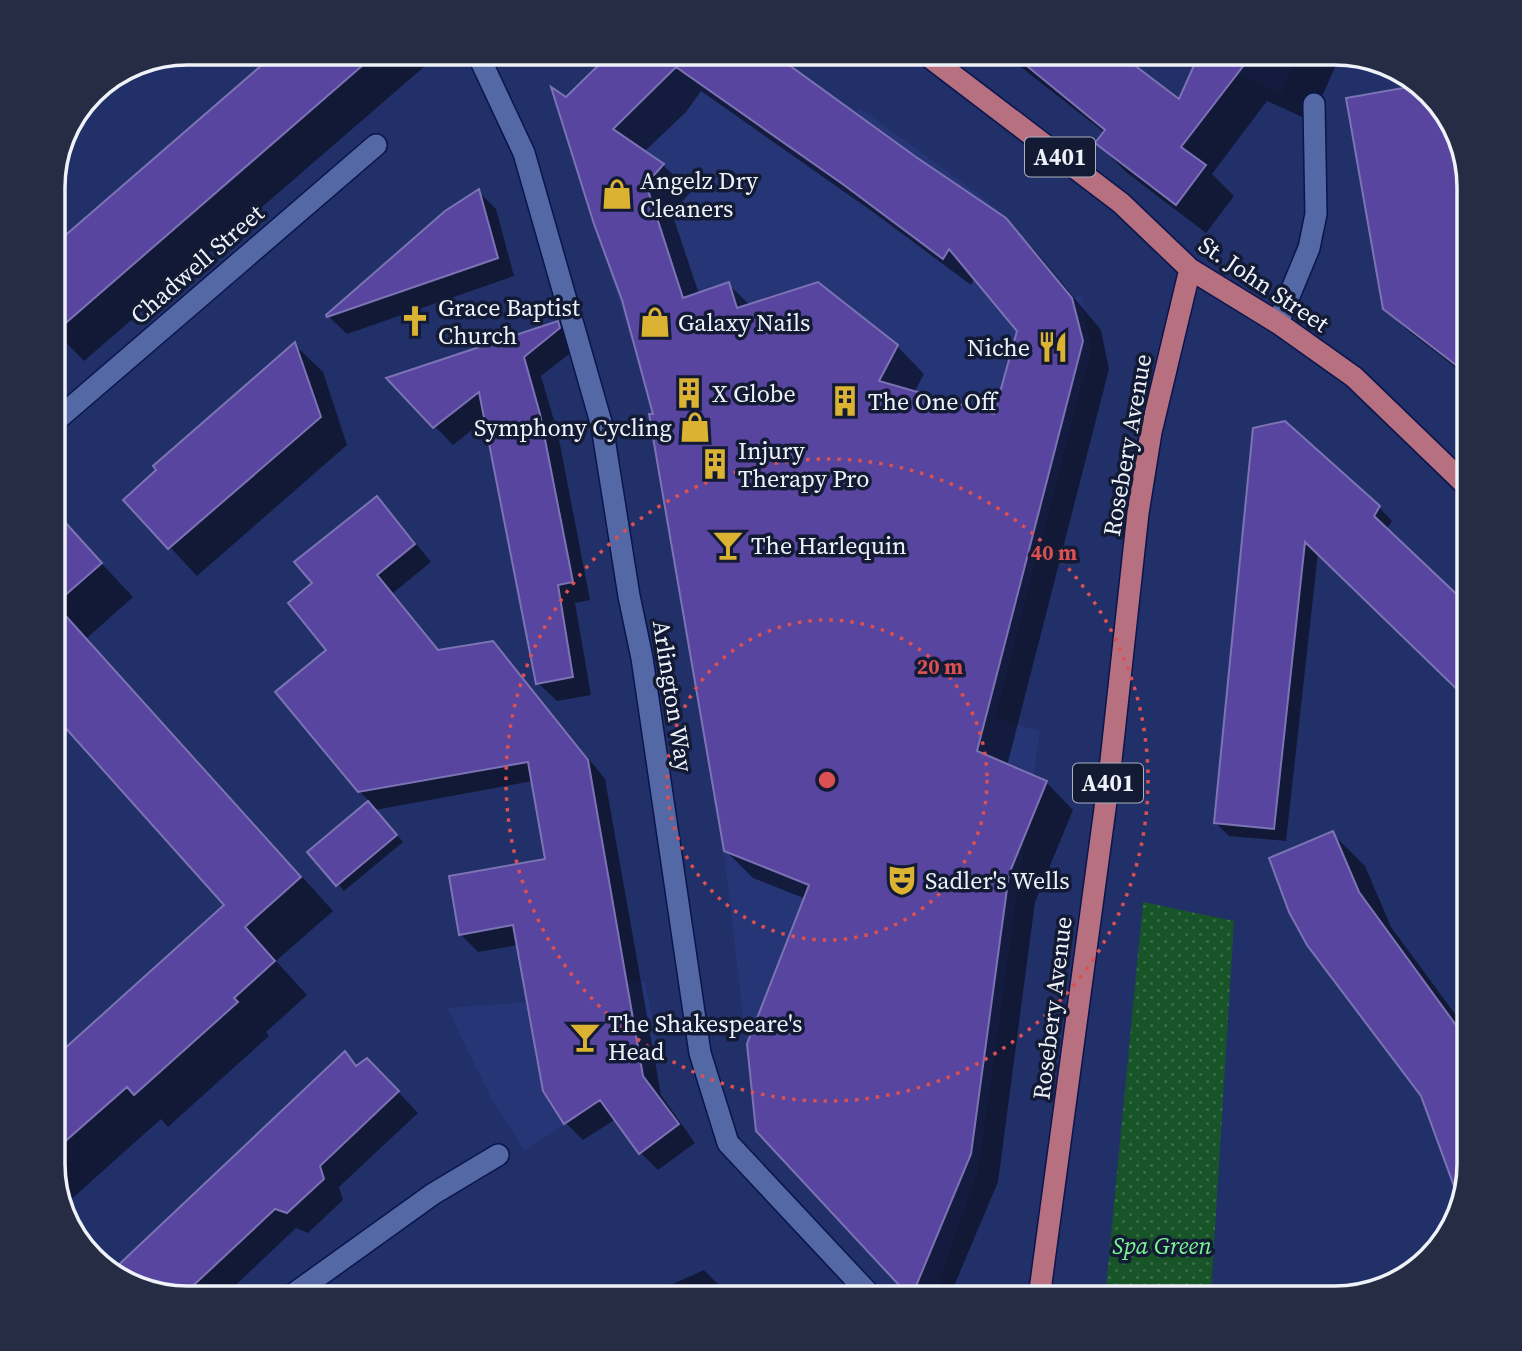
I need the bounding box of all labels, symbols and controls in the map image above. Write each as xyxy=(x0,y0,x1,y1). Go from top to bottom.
road number: A401 xyxy=(1025,138,1095,176)
place label: Angelz Dry Cleaners xyxy=(640,164,759,225)
shop icon: Angelz Dry Cleaners xyxy=(600,177,634,211)
street label: Chadwell Street xyxy=(123,197,271,331)
street label: St. John Street xyxy=(1192,228,1336,340)
place label: Grace Baptist Church xyxy=(438,291,580,352)
church icon: Grace Baptist Church xyxy=(398,304,432,338)
shop icon: Galaxy Nails xyxy=(638,305,672,339)
place label: Galaxy Nails xyxy=(678,306,811,339)
restaurant icon: Niche xyxy=(1036,330,1070,364)
place label: Niche xyxy=(967,331,1030,364)
street label: Rosebery Avenue xyxy=(1095,351,1159,539)
building icon: X Globe xyxy=(672,376,706,410)
place label: X Globe xyxy=(712,377,796,410)
building icon: The One Off xyxy=(828,384,862,418)
place label: The One Off xyxy=(868,385,999,418)
shop icon: Symphony Cycling xyxy=(678,410,712,444)
place label: Symphony Cycling xyxy=(474,411,672,444)
place label: Injury Therapy Pro xyxy=(738,434,869,495)
building icon: Injury Therapy Pro xyxy=(698,447,732,481)
bar icon: The Harlequin xyxy=(711,528,745,562)
place label: The Harlequin xyxy=(751,529,907,562)
text: 40 m xyxy=(1031,538,1077,567)
street label: Arlington Way xyxy=(645,618,701,775)
text: 20 m xyxy=(917,652,963,681)
road number: A401 xyxy=(1073,764,1143,803)
centre of rings xyxy=(815,768,839,792)
theatre icon: Sadler's Wells xyxy=(885,863,919,897)
place label: Sadler's Wells xyxy=(925,864,1070,897)
street label: Rosebery Avenue xyxy=(1024,915,1080,1101)
place label: The Shakespeare's Head xyxy=(608,1007,802,1068)
bar icon: The Shakespeare's Head xyxy=(568,1020,602,1054)
park label: Spa Green xyxy=(1112,1229,1212,1262)

